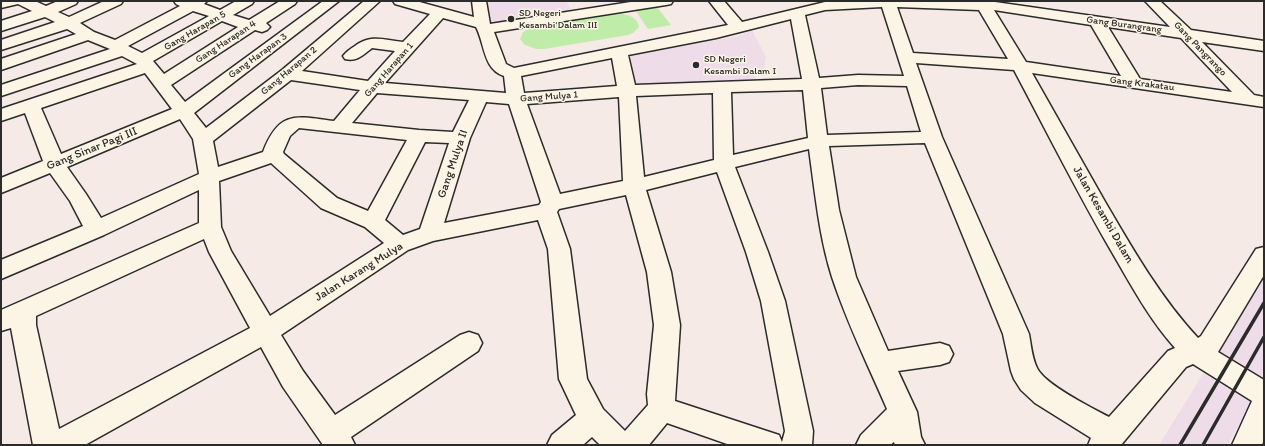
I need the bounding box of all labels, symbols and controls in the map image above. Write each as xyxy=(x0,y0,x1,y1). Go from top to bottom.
place label: SD Negeri Kesambi Dalam III xyxy=(519,7,597,30)
street label: Gang Harapan 5 xyxy=(162,8,228,54)
marker: SD Negeri Kesambi Dalam III xyxy=(506,14,516,24)
street label: Gang Burangrang xyxy=(1086,14,1162,36)
street label: Gang Harapan 4 xyxy=(193,18,259,66)
street label: Gang Pangrango xyxy=(1171,19,1229,79)
street label: Gang Harapan 3 xyxy=(226,31,290,81)
street label: Gang Harapan 1 xyxy=(362,40,416,100)
street label: Gang Harapan 2 xyxy=(259,44,319,98)
place label: SD Negeri Kesambi Dalam I xyxy=(704,53,776,76)
marker: SD Negeri Kesambi Dalam I xyxy=(691,60,701,70)
street label: Gang Krakatau xyxy=(1109,74,1175,94)
street label: Gang Mulya 1 xyxy=(520,89,578,105)
street label: Gang Sinar Pagi III xyxy=(45,124,139,174)
street label: Gang Mulya II xyxy=(435,128,471,200)
street label: Jalan Kesambi Dalam xyxy=(1069,164,1137,266)
street label: Jalan Karang Mulya xyxy=(312,239,406,305)

